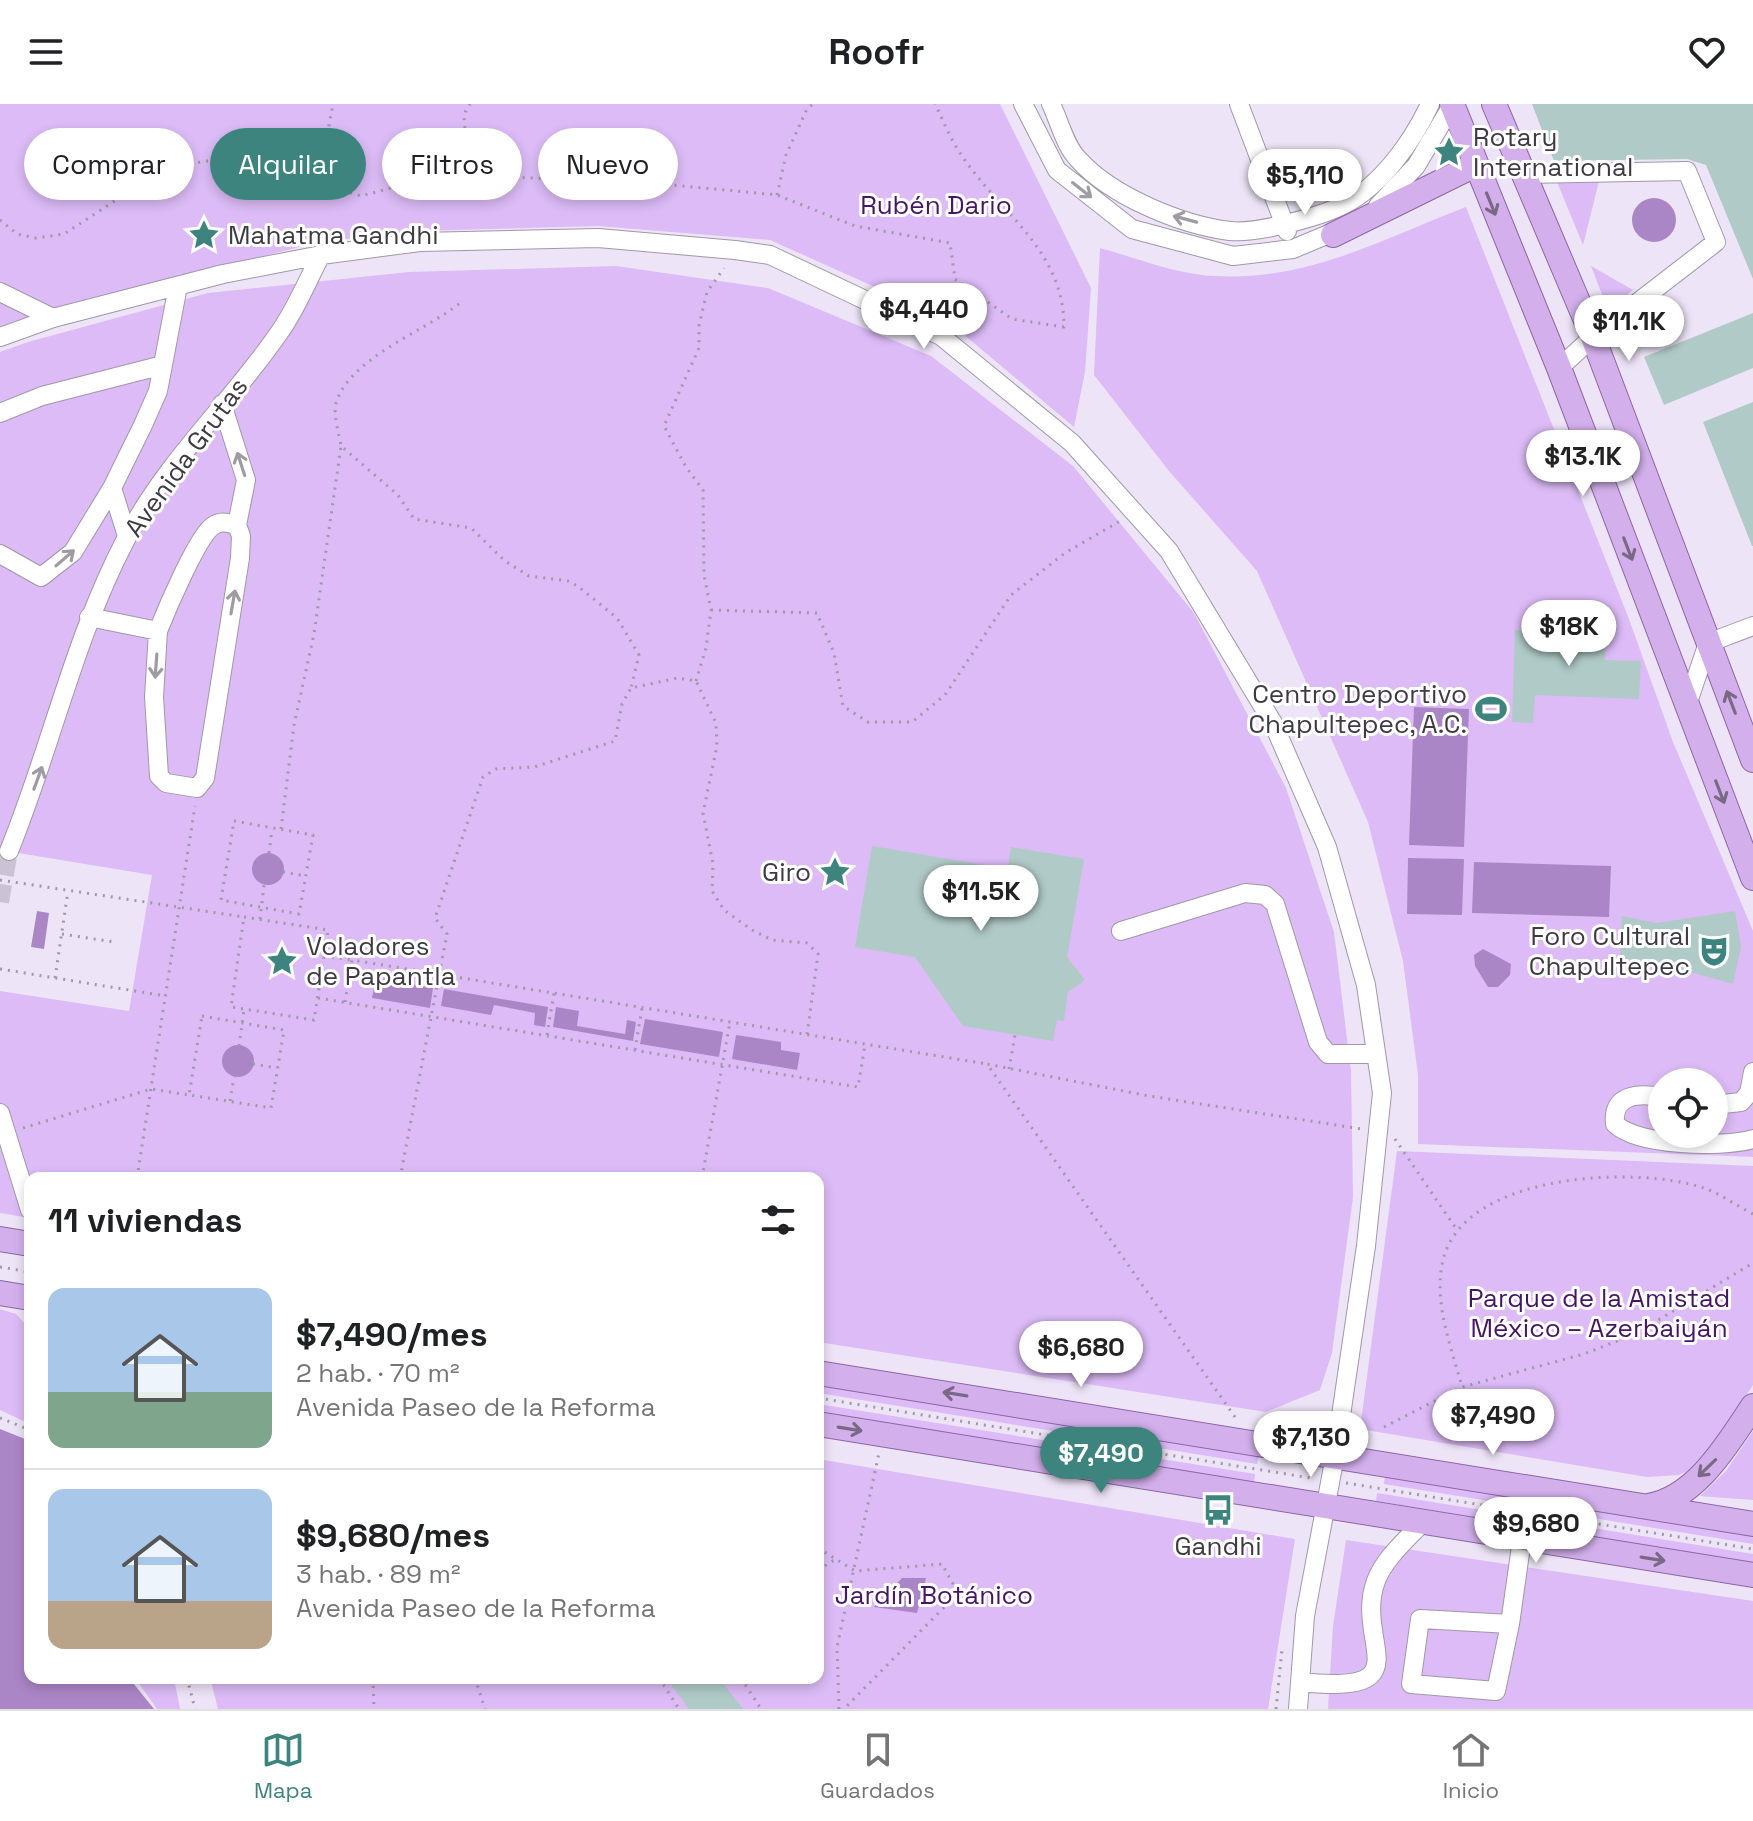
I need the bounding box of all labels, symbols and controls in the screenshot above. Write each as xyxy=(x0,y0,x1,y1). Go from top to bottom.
text: Roofr xyxy=(828,29,925,75)
icon: menu xyxy=(24,30,68,74)
icon: heart xyxy=(1685,30,1729,74)
place label: Rotary International xyxy=(1473,120,1633,184)
chip: Comprar xyxy=(24,128,194,200)
chip: Alquilar xyxy=(210,128,366,200)
chip: Filtros xyxy=(382,128,522,200)
chip: Nuevo xyxy=(538,128,678,200)
place icon: Rotary International xyxy=(1432,135,1466,169)
pin: $5,110 xyxy=(1240,149,1370,217)
text: $5,110 xyxy=(1266,158,1344,192)
one-way arrow xyxy=(1071,181,1092,198)
park label: Rubén Dario xyxy=(860,188,1012,222)
one-way arrow xyxy=(1484,191,1499,216)
one-way arrow xyxy=(1173,211,1199,226)
place icon: Mahatma Gandhi xyxy=(187,218,221,252)
place label: Mahatma Gandhi xyxy=(228,218,439,252)
pin: $4,440 xyxy=(859,283,989,351)
text: $4,440 xyxy=(879,292,969,326)
pin: $11.1K xyxy=(1564,295,1694,363)
text: $11.1K xyxy=(1592,304,1666,338)
street label: Avenida Grutas xyxy=(117,371,255,543)
pin: $13.1K xyxy=(1518,430,1648,498)
text: $13.1K xyxy=(1544,439,1622,473)
one-way arrow xyxy=(232,452,247,477)
one-way arrow xyxy=(1622,536,1636,561)
one-way arrow xyxy=(54,549,74,567)
one-way arrow xyxy=(227,590,242,615)
pin: $18K xyxy=(1522,600,1616,668)
text: $18K xyxy=(1539,609,1599,643)
one-way arrow xyxy=(148,652,163,678)
place label: Centro Deportivo Chapultepec, A.C. xyxy=(1248,677,1467,741)
one-way arrow xyxy=(1723,690,1737,715)
sports icon: Centro Deportivo Chapultepec, A.C. xyxy=(1474,692,1508,726)
one-way arrow xyxy=(32,766,46,791)
one-way arrow xyxy=(1714,779,1728,804)
place label: Giro xyxy=(762,855,811,889)
place icon: Giro xyxy=(818,855,852,889)
pin: $11.5K xyxy=(916,865,1046,933)
text: $11.5K xyxy=(942,874,1020,908)
place label: Foro Cultural Chapultepec xyxy=(1529,919,1690,983)
place label: Voladores de Papantla xyxy=(306,929,456,993)
theatre icon: Foro Cultural Chapultepec xyxy=(1697,934,1731,968)
place icon: Voladores de Papantla xyxy=(265,944,299,978)
map controls xyxy=(1648,1068,1728,1148)
button: locate xyxy=(1648,1068,1728,1148)
icon: filters xyxy=(756,1198,800,1242)
text: 11 viviendas xyxy=(48,1199,242,1242)
park label: Parque de la Amistad México – Azerbaiyán xyxy=(1468,1281,1730,1345)
text: $7,490/mes xyxy=(296,1313,487,1356)
icon: home xyxy=(112,1320,208,1416)
pin: $6,680 xyxy=(1016,1321,1146,1389)
text: $6,680 xyxy=(1037,1330,1125,1364)
text: 2 hab. · 70 m² xyxy=(296,1356,459,1390)
one-way arrow xyxy=(942,1386,968,1401)
pin: $7,490 xyxy=(1428,1389,1558,1457)
text: Avenida Paseo de la Reforma xyxy=(296,1390,656,1424)
text: $7,490 xyxy=(1450,1398,1536,1432)
pin: $7,130 xyxy=(1246,1411,1376,1479)
text: $7,130 xyxy=(1271,1420,1351,1454)
one-way arrow xyxy=(837,1422,863,1437)
pin: $7,490 xyxy=(1036,1427,1166,1495)
text: $7,490 xyxy=(1058,1436,1144,1470)
one-way arrow xyxy=(1697,1458,1717,1477)
bus stop icon: Gandhi xyxy=(1201,1493,1235,1527)
pin: $9,680 xyxy=(1471,1497,1601,1565)
text: $9,680 xyxy=(1492,1506,1580,1540)
text: $9,680/mes xyxy=(296,1514,490,1557)
icon: home xyxy=(112,1521,208,1617)
place label: Gandhi xyxy=(1174,1529,1262,1563)
one-way arrow xyxy=(1640,1553,1665,1568)
text: 3 hab. · 89 m² xyxy=(296,1557,460,1591)
park label: Jardín Botánico xyxy=(835,1578,1033,1612)
text: Avenida Paseo de la Reforma xyxy=(296,1591,656,1625)
tab: Mapa xyxy=(254,1728,312,1804)
tab: Guardados xyxy=(820,1728,935,1804)
tab: Inicio xyxy=(1443,1728,1499,1804)

